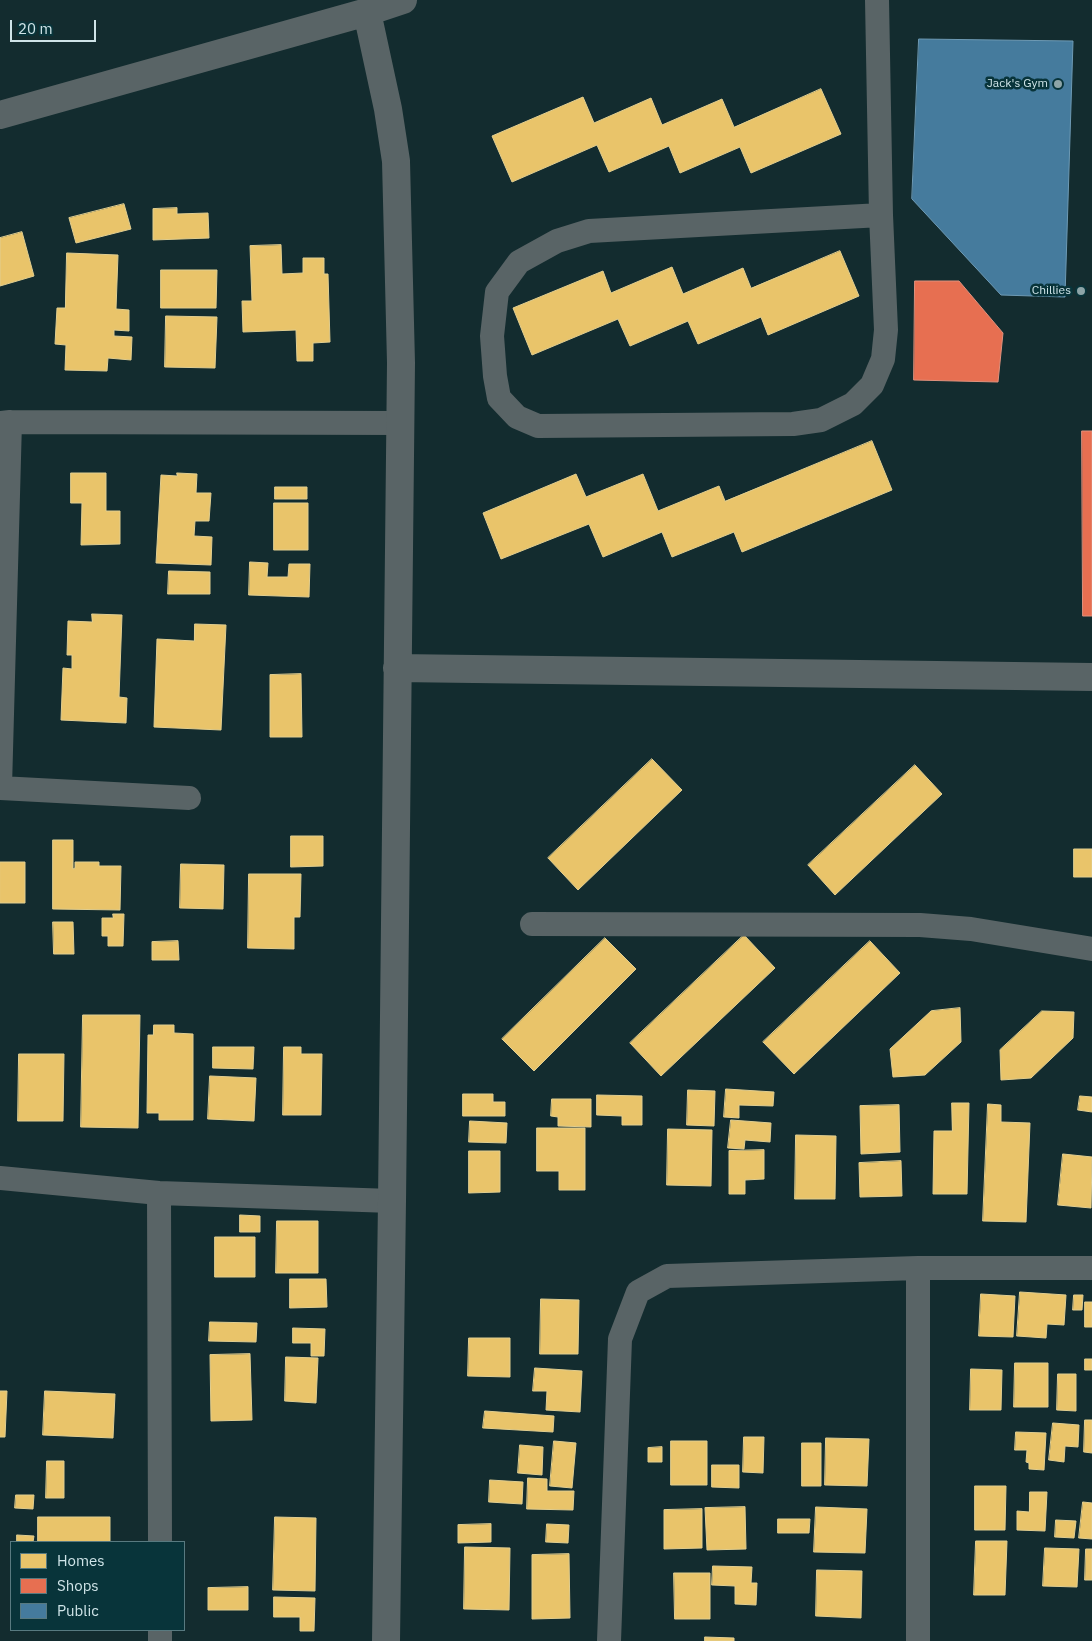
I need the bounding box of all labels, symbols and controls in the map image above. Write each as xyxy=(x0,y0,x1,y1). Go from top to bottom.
scale bar xyxy=(12,10,99,42)
text: 20 m xyxy=(18,19,53,38)
place label: Jack's Gym xyxy=(987,77,1048,91)
marker: Jack's Gym xyxy=(1052,78,1064,90)
place label: Chillies xyxy=(1032,284,1071,298)
marker: Chillies xyxy=(1075,285,1087,297)
legend xyxy=(10,1541,185,1631)
text: Homes xyxy=(57,1551,105,1570)
text: Shops xyxy=(57,1576,99,1595)
text: Public xyxy=(57,1601,99,1620)

